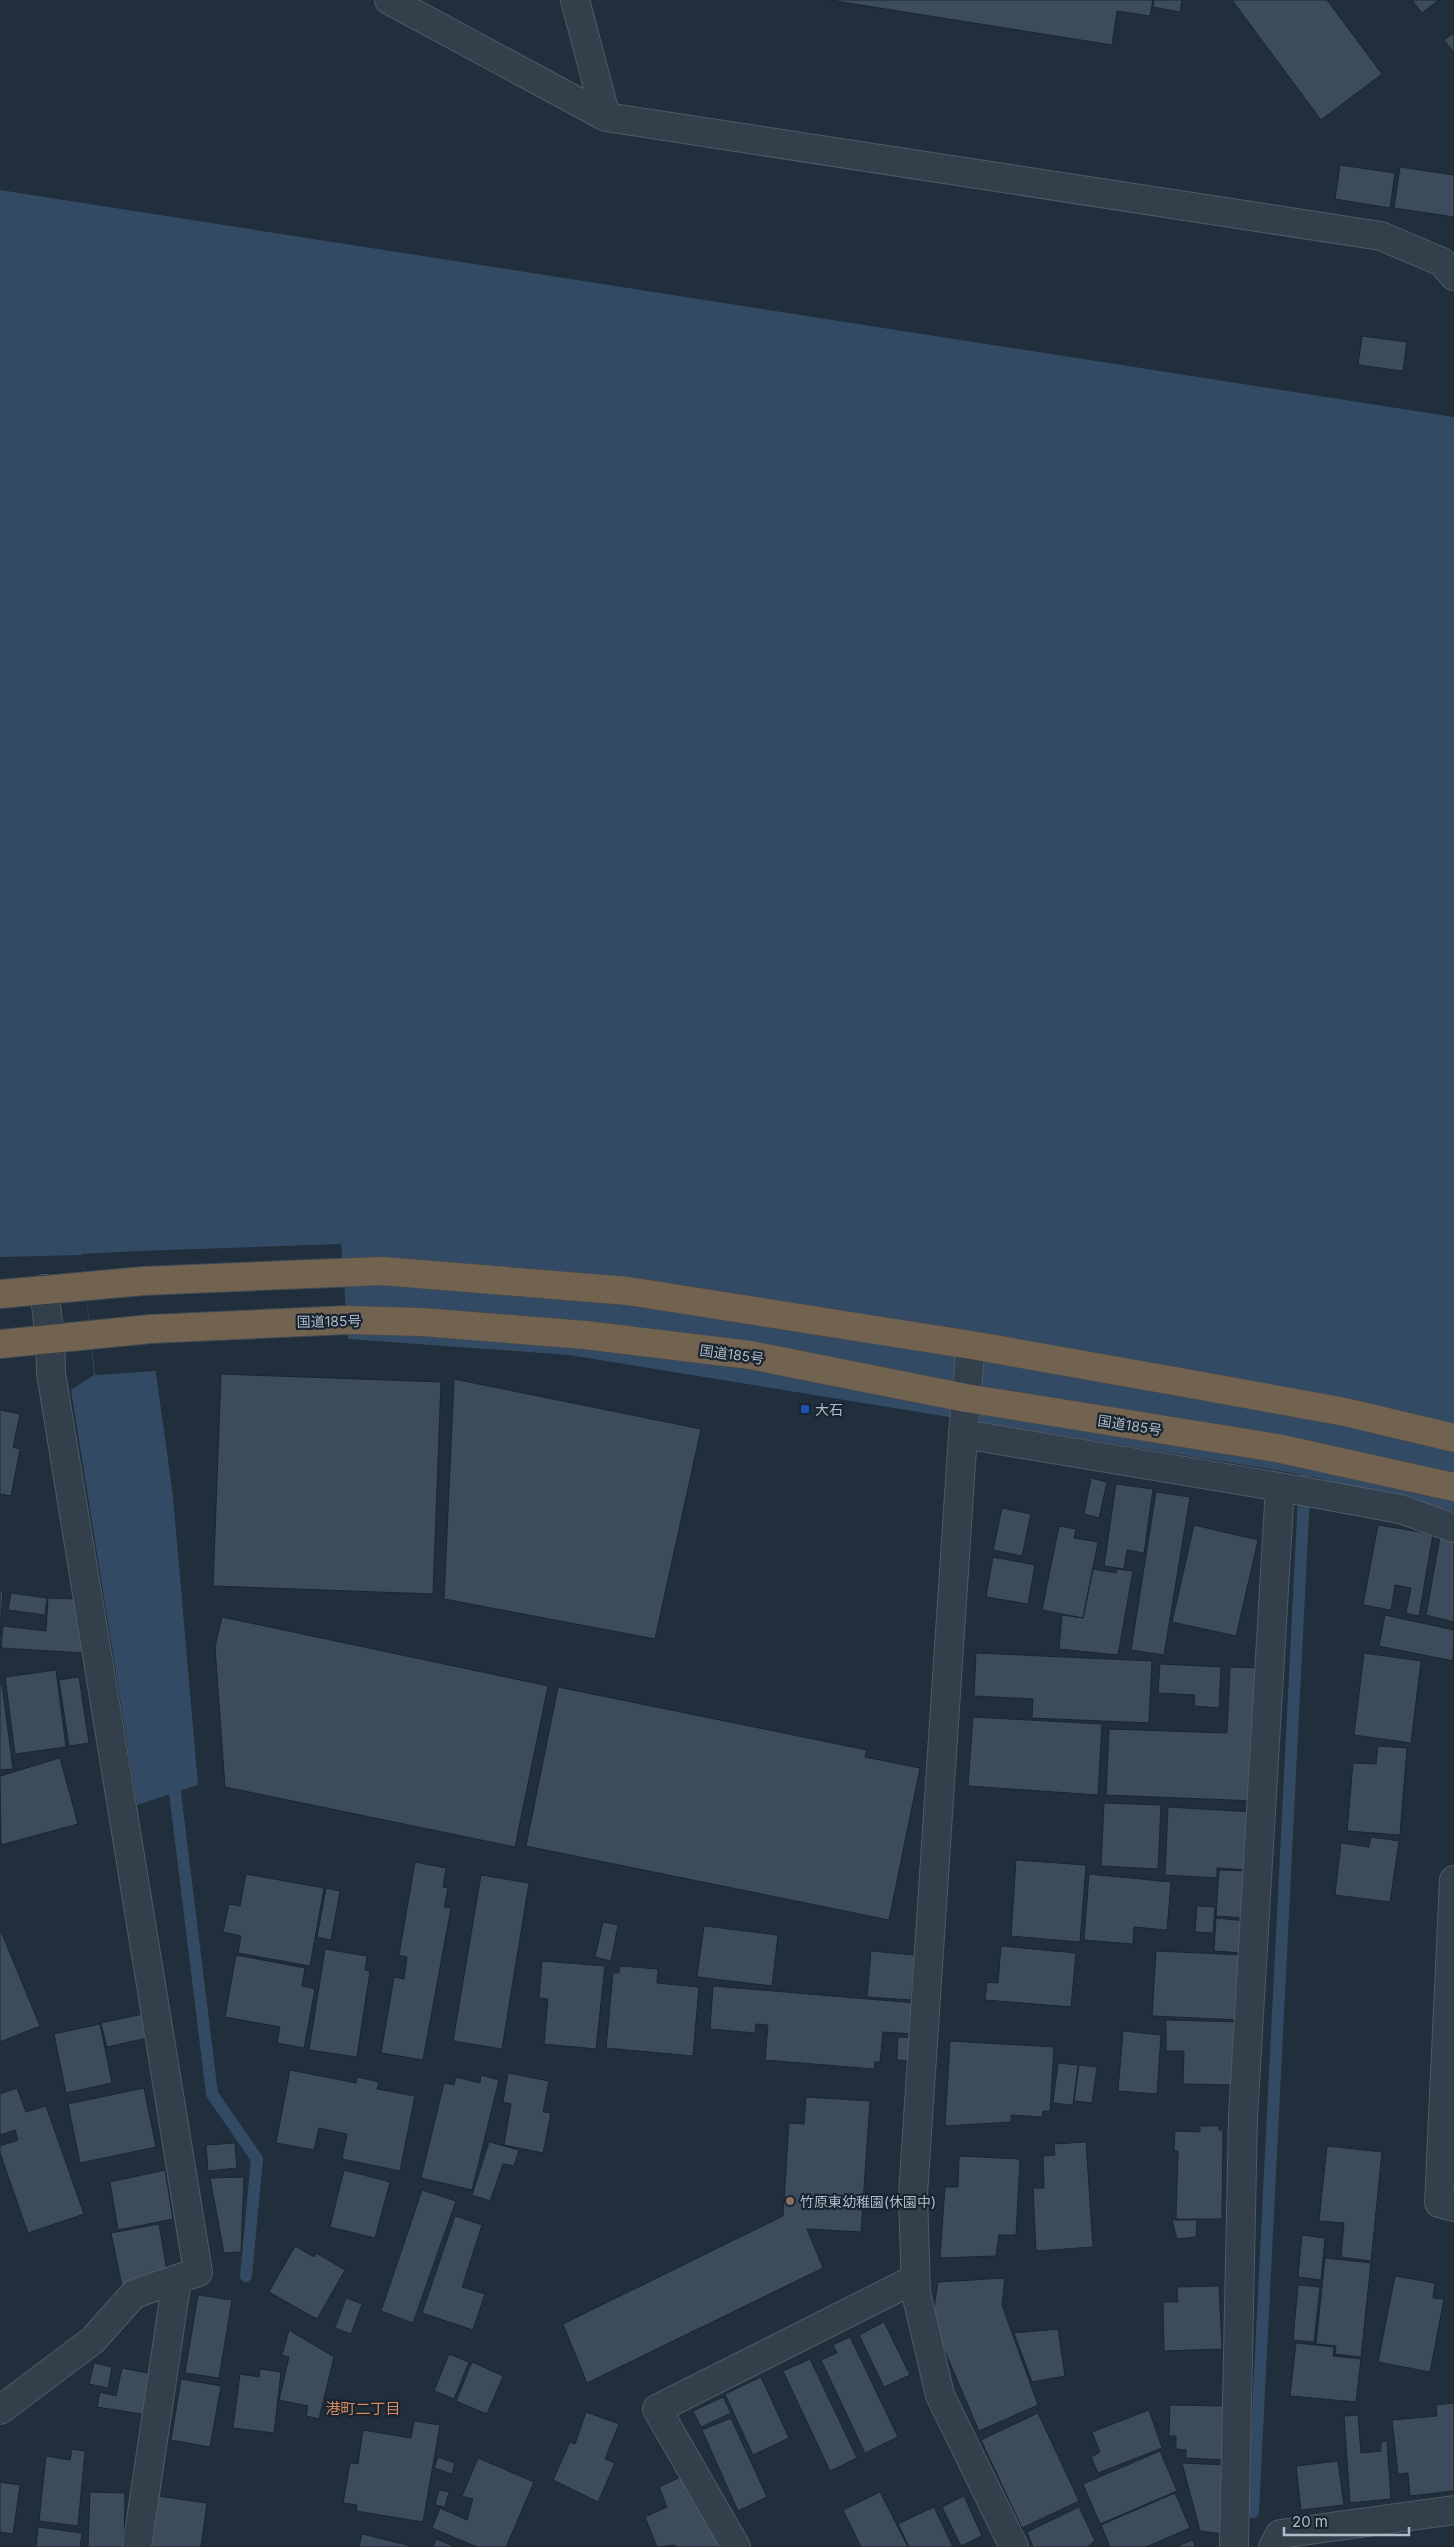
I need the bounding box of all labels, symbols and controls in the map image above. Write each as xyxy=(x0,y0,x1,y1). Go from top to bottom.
street label: 国道185号 xyxy=(296,1312,362,1330)
street label: 国道185号 xyxy=(699,1341,765,1367)
place label: 大石 xyxy=(815,1401,843,1418)
marker: 大石 xyxy=(799,1403,811,1415)
street label: 国道185号 xyxy=(1097,1412,1163,1438)
place label: 竹原東幼稚園(休園中) xyxy=(800,2193,936,2210)
marker: 竹原東幼稚園(休園中) xyxy=(784,2195,796,2207)
district label: 港町二丁目 xyxy=(325,2399,401,2418)
scale bar xyxy=(1284,2504,1409,2536)
text: 20 m xyxy=(1292,2512,1328,2531)

